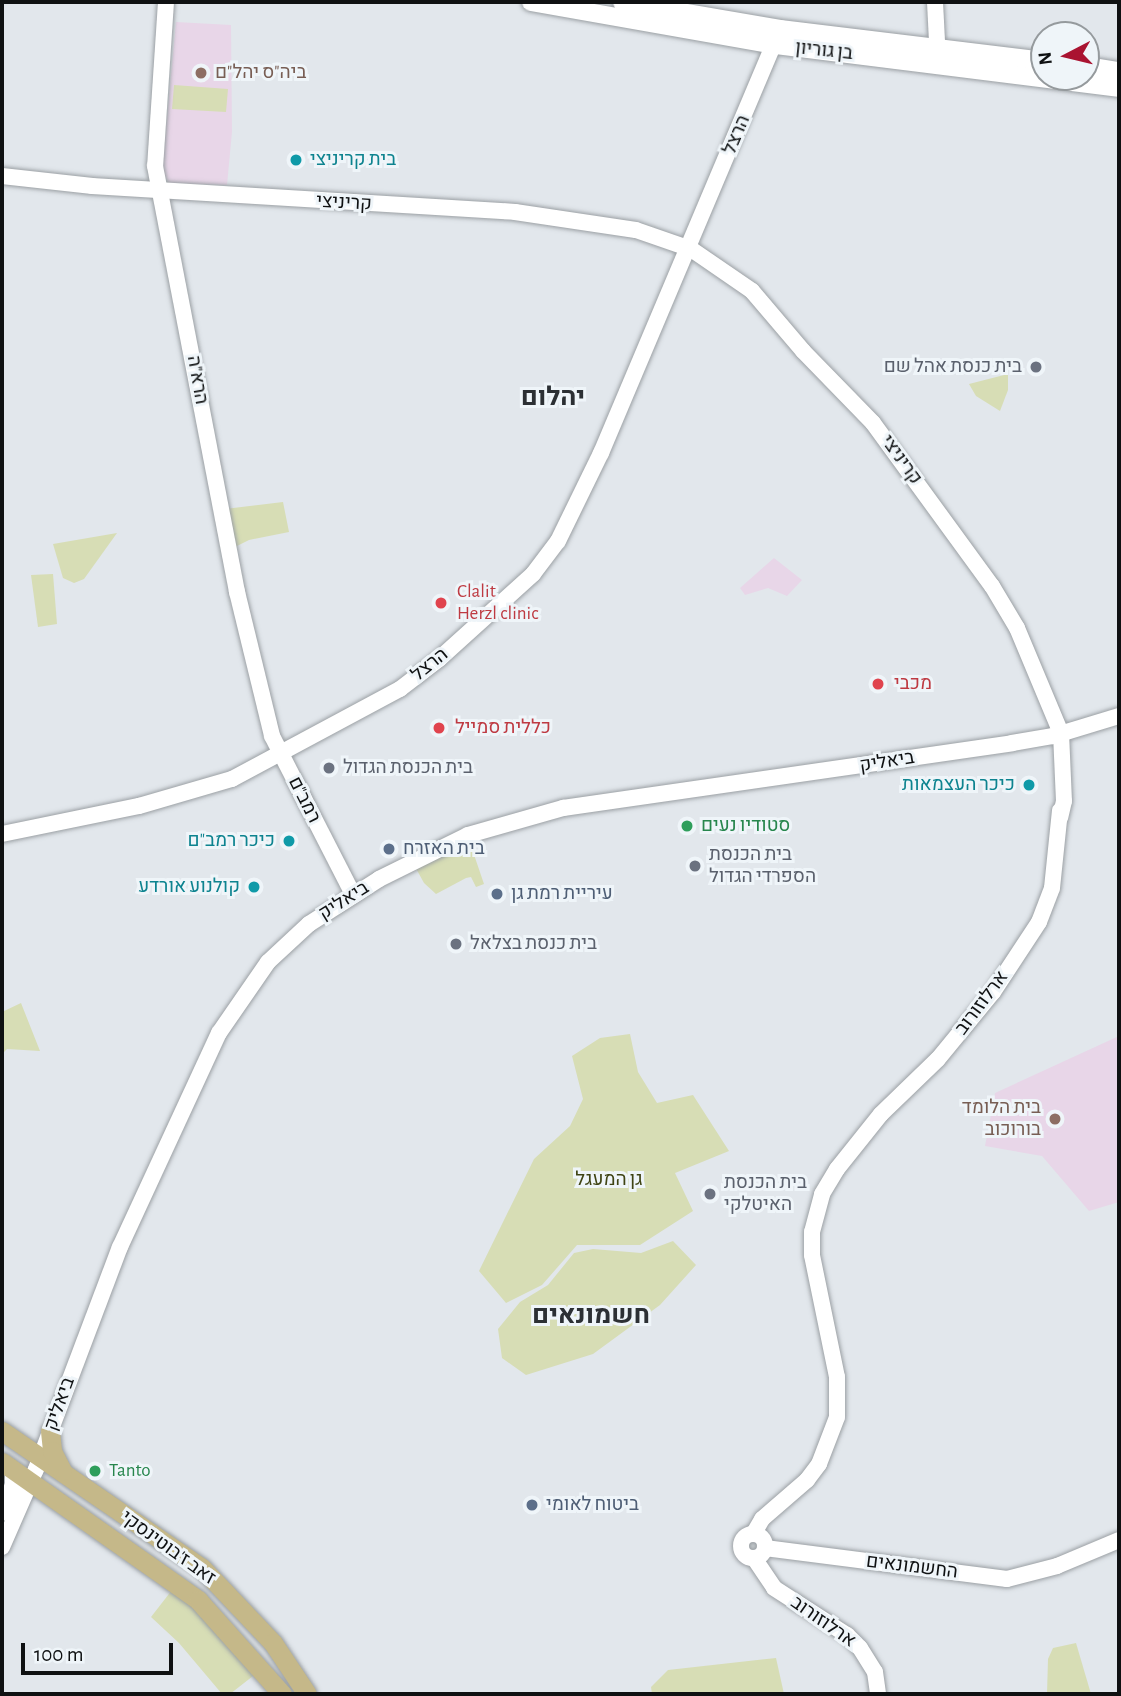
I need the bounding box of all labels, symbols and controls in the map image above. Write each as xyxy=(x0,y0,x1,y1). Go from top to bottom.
north arrow xyxy=(1030,21,1100,91)
street label: בן גוריון xyxy=(794,37,854,65)
text: N xyxy=(1035,51,1056,66)
place label: ביה"ס יהל"ם xyxy=(215,62,307,84)
marker: ביה"ס יהל"ם xyxy=(193,65,209,81)
street label: הרצל xyxy=(719,112,755,158)
place label: בית קריניצי xyxy=(310,149,396,171)
marker: בית קריניצי xyxy=(288,152,304,168)
street label: קריניצי xyxy=(316,190,372,216)
street label: הרא"ה xyxy=(182,354,212,406)
place label: בית כנסת אהל שם xyxy=(884,356,1022,378)
marker: בית כנסת אהל שם xyxy=(1028,359,1044,375)
district label: יהלום xyxy=(521,382,585,414)
street label: קריניצי xyxy=(875,431,927,489)
place label: Clalit Herzl clinic xyxy=(457,581,538,625)
marker: Clalit Herzl clinic xyxy=(431,593,451,613)
street label: הרצל xyxy=(407,643,453,687)
place label: מכבי xyxy=(894,673,932,695)
marker: מכבי xyxy=(868,674,888,694)
place label: כללית סמייל xyxy=(455,717,551,739)
marker: כללית סמייל xyxy=(429,718,449,738)
street label: ביאליק xyxy=(858,746,916,778)
place label: בית הכנסת הגדול xyxy=(343,757,473,779)
marker: בית הכנסת הגדול xyxy=(321,760,337,776)
street label: רמב"ם xyxy=(283,773,325,827)
place label: כיכר העצמאות xyxy=(902,774,1015,796)
marker: כיכר העצמאות xyxy=(1021,777,1037,793)
place label: סטודיו נעים xyxy=(701,815,790,837)
marker: סטודיו נעים xyxy=(679,818,695,834)
place label: כיכר רמב"ם xyxy=(188,830,275,852)
marker: כיכר רמב"ם xyxy=(281,833,297,849)
place label: בית האזרח xyxy=(403,838,485,860)
marker: בית האזרח xyxy=(381,841,397,857)
place label: בית הכנסת הספרדי הגדול xyxy=(709,844,816,888)
marker: בית הכנסת הספרדי הגדול xyxy=(687,858,703,874)
place label: קולנוע אורדע xyxy=(138,876,240,898)
street label: ביאליק xyxy=(315,877,373,925)
marker: קולנוע אורדע xyxy=(246,879,262,895)
place label: עיריית רמת גן xyxy=(511,883,613,905)
marker: עיריית רמת גן xyxy=(489,886,505,902)
place label: בית כנסת בצלאל xyxy=(470,933,597,955)
marker: בית כנסת בצלאל xyxy=(448,936,464,952)
street label: ארלוזורוב xyxy=(951,967,1013,1039)
place label: בית הלומד בורוכוב xyxy=(962,1097,1041,1141)
marker: בית הלומד בורוכוב xyxy=(1047,1111,1063,1127)
park label: גן המעגל xyxy=(575,1169,643,1191)
place label: בית הכנסת האיטלקי xyxy=(724,1172,807,1216)
marker: בית הכנסת האיטלקי xyxy=(702,1186,718,1202)
district label: חשמונאים xyxy=(532,1300,650,1332)
street label: ביאליק xyxy=(40,1374,80,1434)
place label: Tanto xyxy=(109,1460,151,1482)
marker: Tanto xyxy=(87,1463,103,1479)
place label: ביטוח לאומי xyxy=(546,1494,639,1516)
marker: ביטוח לאומי xyxy=(524,1497,540,1513)
street label: זאב ז'בוטינסקי xyxy=(116,1506,220,1590)
street label: החשמונאים xyxy=(865,1550,959,1584)
street label: ארלוזורוב xyxy=(786,1591,860,1653)
scale bar xyxy=(24,1630,177,1674)
text: 100 m xyxy=(34,1644,84,1665)

